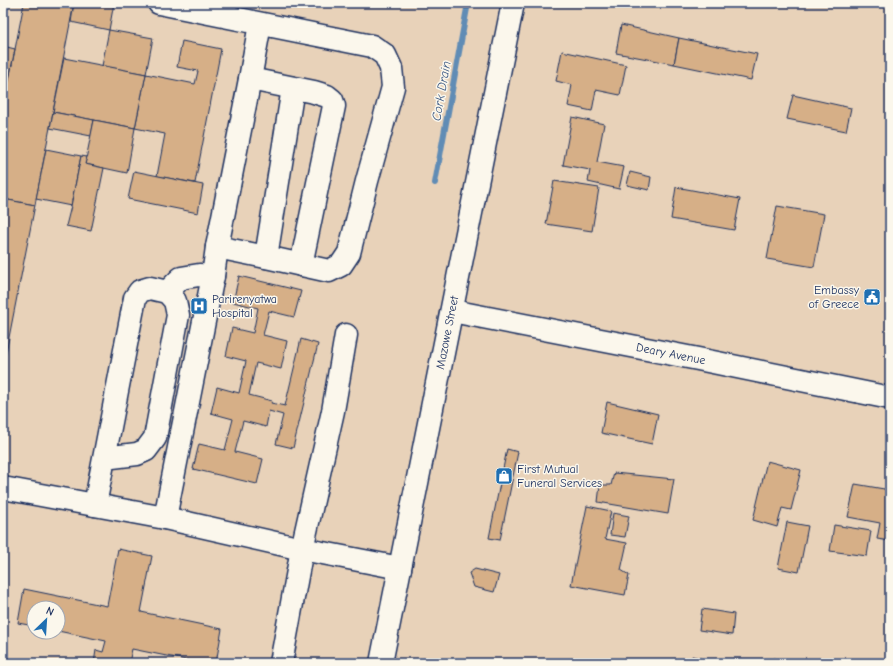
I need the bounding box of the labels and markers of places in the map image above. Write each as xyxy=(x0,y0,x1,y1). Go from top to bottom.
place label: Embassy of Greece xyxy=(808,283,860,311)
public building icon: Embassy of Greece xyxy=(862,287,882,307)
place label: Parirenyatwa Hospital xyxy=(212,292,277,320)
hospital icon: Parirenyatwa Hospital xyxy=(189,296,209,316)
place label: First Mutual Funeral Services xyxy=(517,462,602,490)
shop icon: First Mutual Funeral Services xyxy=(494,466,514,486)

